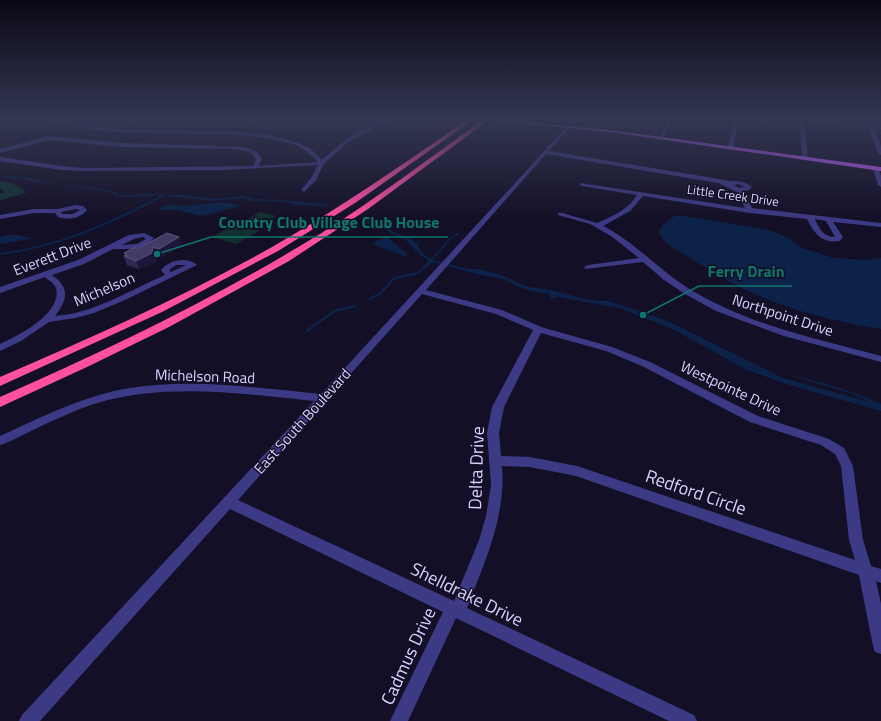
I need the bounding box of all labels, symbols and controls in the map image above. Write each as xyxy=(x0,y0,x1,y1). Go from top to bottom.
street label: Little Creek Drive xyxy=(686,179,780,211)
callout: Country Club Village Club House xyxy=(211,209,448,237)
text: Country Club Village Club House xyxy=(219,210,439,234)
street label: Everett Drive xyxy=(10,231,94,281)
callout: Ferry Drain xyxy=(699,258,792,286)
text: Ferry Drain xyxy=(707,259,785,283)
street label: Michelson xyxy=(70,266,138,312)
street label: Northpoint Drive xyxy=(730,288,836,342)
street label: Westpointe Drive xyxy=(677,355,785,421)
street label: Michelson Road xyxy=(155,363,255,389)
street label: East South Boulevard xyxy=(248,363,356,479)
street label: Delta Drive xyxy=(461,426,491,510)
street label: Redford Circle xyxy=(642,462,750,522)
street label: Shelldrake Drive xyxy=(406,555,528,633)
street label: Cadmus Drive xyxy=(374,603,442,709)

